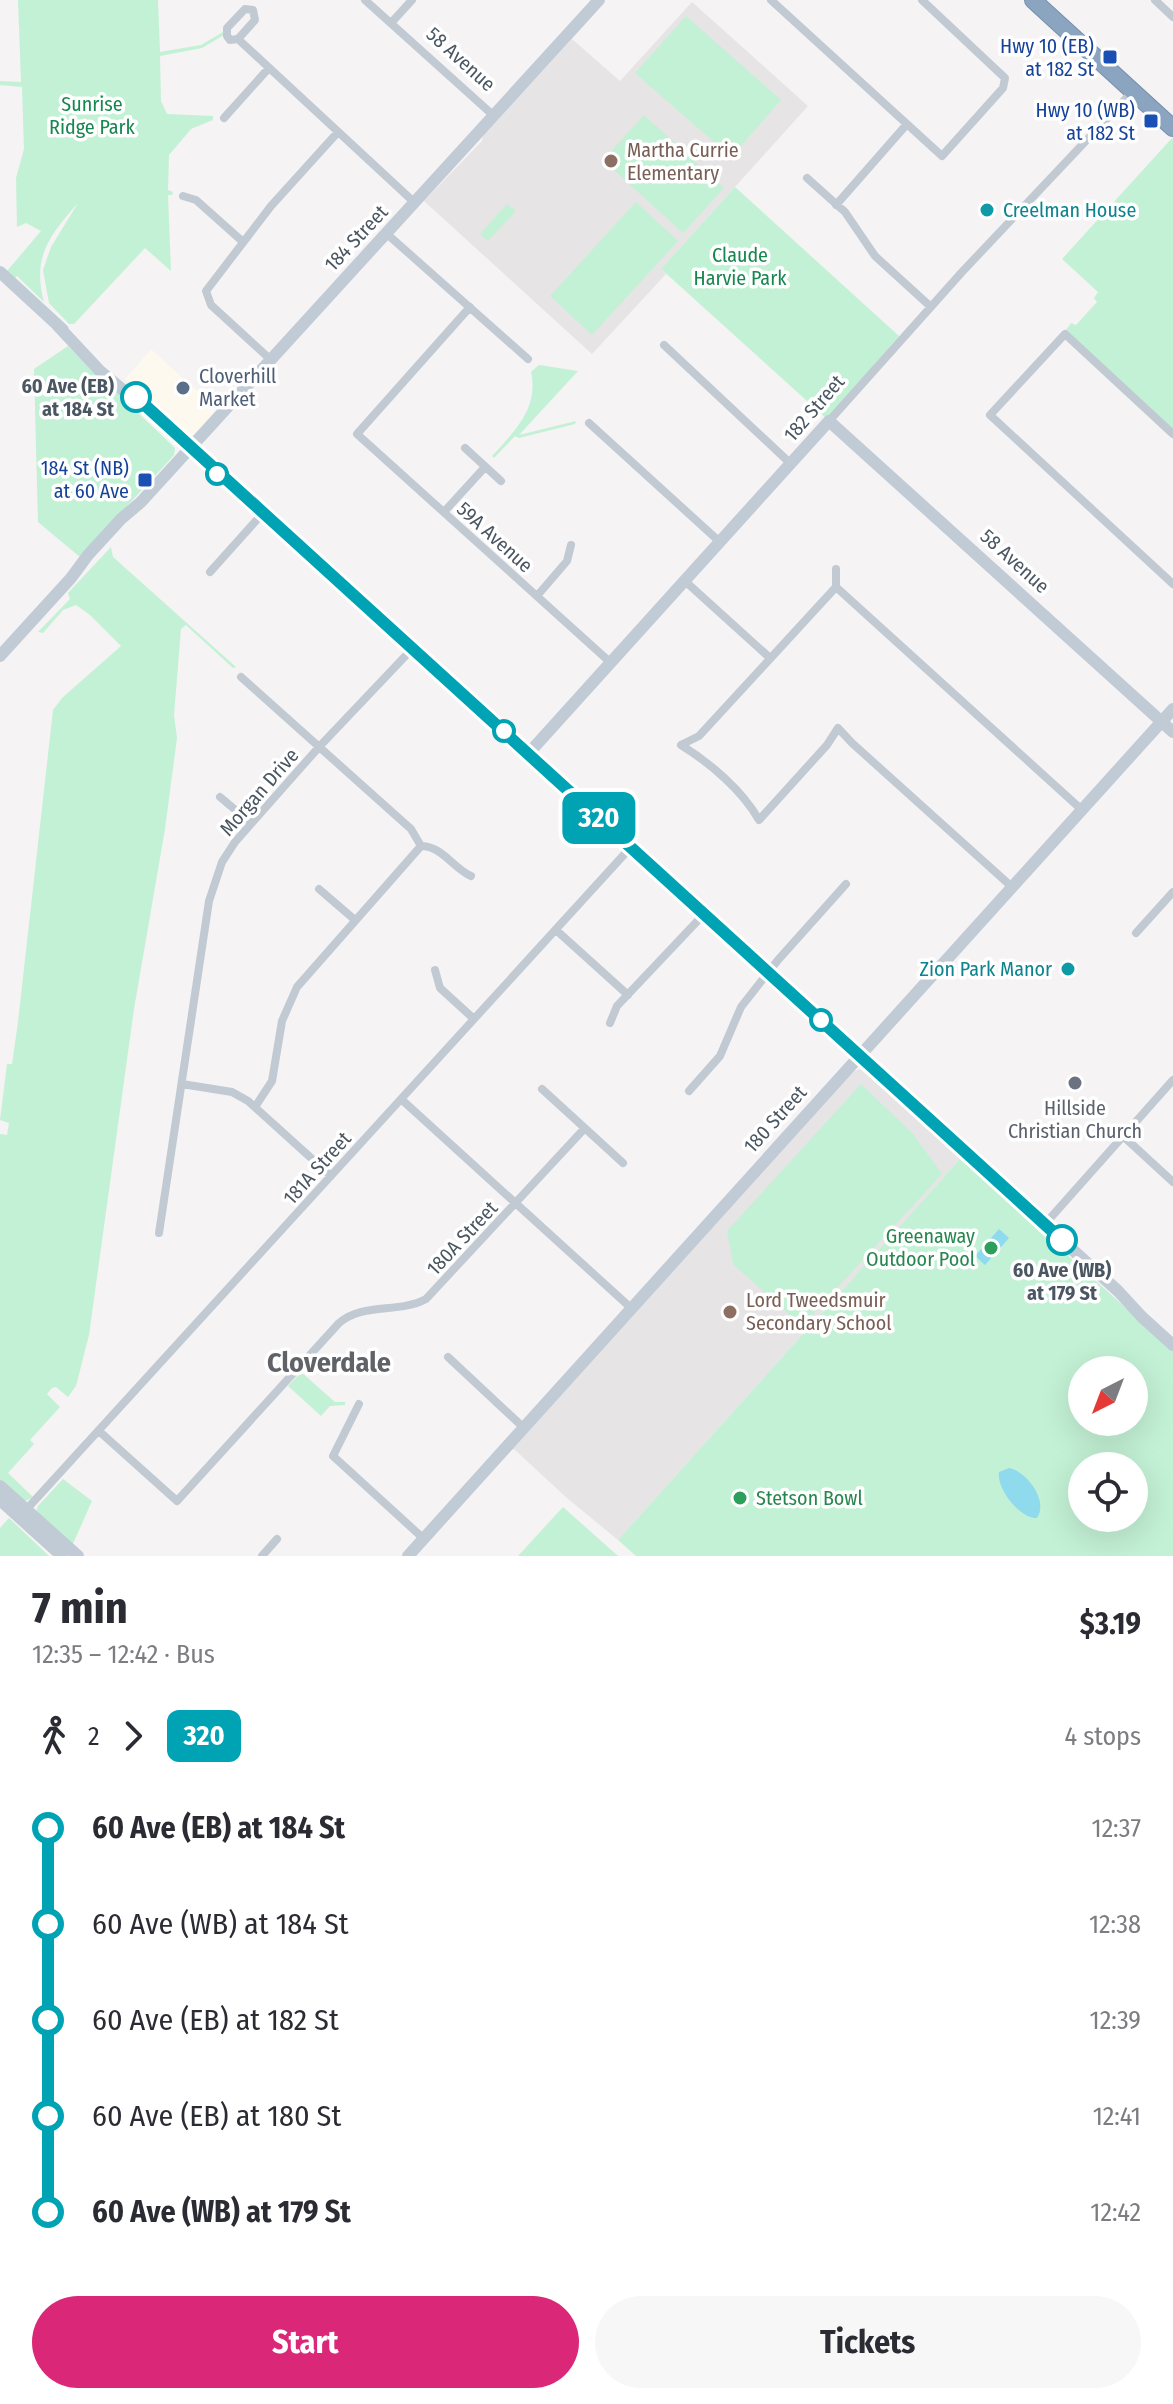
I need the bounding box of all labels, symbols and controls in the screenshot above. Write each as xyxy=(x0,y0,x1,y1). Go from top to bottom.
street label: 58 Avenue xyxy=(422,22,500,96)
place label: Hwy 10 (EB) at 182 St xyxy=(1000,34,1094,81)
marker: Hwy 10 (EB) at 182 St xyxy=(1101,48,1119,66)
park label: Sunrise Ridge Park xyxy=(49,92,136,139)
place label: Hwy 10 (WB) at 182 St xyxy=(1036,98,1135,145)
marker: Hwy 10 (WB) at 182 St xyxy=(1142,112,1160,130)
place label: Martha Currie Elementary xyxy=(627,138,739,185)
marker: Martha Currie Elementary xyxy=(602,152,620,170)
place label: Creelman House xyxy=(1003,198,1136,222)
street label: 184 Street xyxy=(319,200,393,276)
marker: Creelman House xyxy=(978,201,996,219)
park label: Claude Harvie Park xyxy=(694,243,787,290)
place label: Cloverhill Market xyxy=(199,364,276,411)
street label: 182 Street xyxy=(779,369,850,446)
place label: 60 Ave (EB) at 184 St xyxy=(21,374,115,421)
marker: Cloverhill Market xyxy=(174,379,192,397)
marker: 60 Ave (EB) at 184 St xyxy=(121,382,151,412)
place label: 184 St (NB) at 60 Ave xyxy=(41,456,129,503)
unlabelled marker xyxy=(206,463,228,485)
marker: 184 St (NB) at 60 Ave xyxy=(136,471,154,489)
street label: 59A Avenue xyxy=(452,497,538,577)
street label: 58 Avenue xyxy=(976,524,1054,598)
unlabelled marker xyxy=(493,720,515,742)
street label: Morgan Drive xyxy=(215,743,303,841)
line badge: 320 xyxy=(553,792,645,844)
text: 320 xyxy=(578,801,620,834)
place label: Zion Park Manor xyxy=(919,957,1052,981)
marker: Zion Park Manor xyxy=(1059,960,1077,978)
unlabelled marker xyxy=(810,1009,832,1031)
marker: Hillside Christian Church xyxy=(1066,1074,1084,1092)
street label: 180 Street xyxy=(739,1080,812,1158)
place label: Hillside Christian Church xyxy=(1008,1096,1142,1143)
street label: 181A Street xyxy=(278,1126,356,1209)
street label: 180A Street xyxy=(422,1196,503,1280)
place label: Greenaway Outdoor Pool xyxy=(866,1224,975,1271)
marker: 60 Ave (WB) at 179 St xyxy=(1047,1225,1077,1255)
marker: Greenaway Outdoor Pool xyxy=(982,1239,1000,1257)
place label: 60 Ave (WB) at 179 St xyxy=(1013,1258,1111,1305)
place label: Lord Tweedsmuir Secondary School xyxy=(746,1288,892,1335)
marker: Lord Tweedsmuir Secondary School xyxy=(721,1303,739,1321)
district label: Cloverdale xyxy=(267,1346,391,1379)
north arrow xyxy=(1068,1356,1148,1436)
map controls xyxy=(1068,1356,1148,1532)
button: locate xyxy=(1068,1452,1148,1532)
place label: Stetson Bowl xyxy=(756,1486,863,1510)
marker: Stetson Bowl xyxy=(731,1489,749,1507)
text: 7 min xyxy=(32,1582,128,1635)
text: $3.19 xyxy=(1080,1606,1141,1642)
text: 12:35 – 12:42 · Bus xyxy=(32,1639,215,1670)
icon: walk xyxy=(32,1714,76,1758)
icon: forward xyxy=(111,1714,155,1758)
text: 320 xyxy=(183,1719,225,1752)
text: 2 xyxy=(88,1721,99,1752)
text: 4 stops xyxy=(1064,1721,1141,1752)
text: 60 Ave (EB) at 184 St xyxy=(92,1810,345,1846)
text: 12:37 xyxy=(1092,1813,1141,1844)
text: 60 Ave (WB) at 184 St xyxy=(92,1906,349,1942)
text: 12:38 xyxy=(1089,1909,1141,1940)
text: 60 Ave (EB) at 182 St xyxy=(92,2002,339,2038)
text: 12:39 xyxy=(1090,2005,1141,2036)
text: 60 Ave (EB) at 180 St xyxy=(92,2098,341,2134)
text: 12:41 xyxy=(1093,2101,1141,2132)
text: 60 Ave (WB) at 179 St xyxy=(92,2194,351,2230)
text: 12:42 xyxy=(1090,2197,1141,2228)
button: Start xyxy=(32,2296,579,2388)
button: Tickets xyxy=(595,2296,1141,2388)

